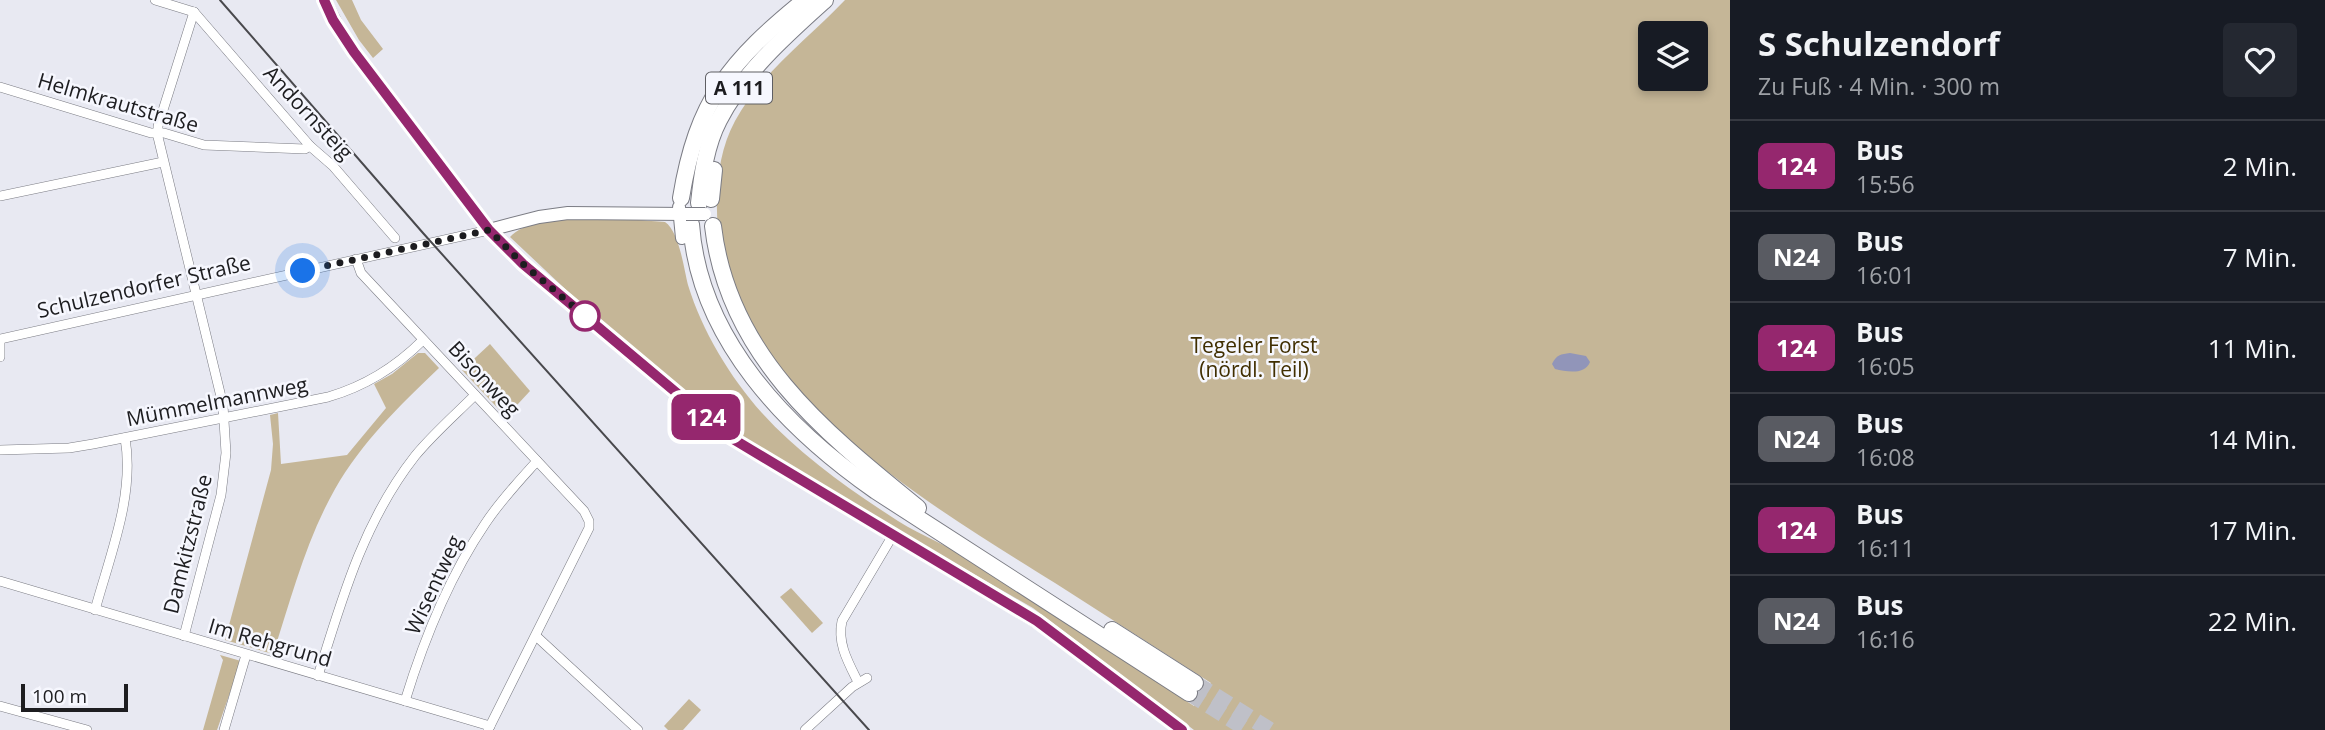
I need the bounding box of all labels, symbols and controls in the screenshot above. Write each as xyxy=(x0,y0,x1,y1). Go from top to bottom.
map controls xyxy=(1638,21,1708,91)
button: layers xyxy=(1638,21,1708,91)
text: S Schulzendorf xyxy=(1758,21,2000,66)
button: heart xyxy=(2223,23,2297,97)
street label: Andornsteig xyxy=(258,59,360,165)
street label: Helmkrautstraße xyxy=(34,66,202,138)
text: Zu Fuß · 4 Min. · 300 m xyxy=(1758,70,2000,102)
road number: A 111 xyxy=(706,72,772,104)
text: Bus xyxy=(1856,132,1903,168)
text: 2 Min. xyxy=(2223,148,2297,184)
text: 124 xyxy=(1776,149,1817,182)
text: 15:56 xyxy=(1856,168,1915,200)
text: Bus xyxy=(1856,223,1903,259)
text: 7 Min. xyxy=(2223,239,2297,275)
text: N24 xyxy=(1773,240,1820,273)
street label: Schulzendorfer Straße xyxy=(34,248,253,324)
your location xyxy=(285,253,320,288)
text: 16:01 xyxy=(1856,259,1915,291)
unlabelled marker xyxy=(570,301,600,331)
text: Bus xyxy=(1856,314,1903,350)
text: 11 Min. xyxy=(2208,330,2297,366)
park label: Tegeler Forst (nördl. Teil) xyxy=(1190,331,1318,383)
text: 124 xyxy=(1776,331,1817,364)
street label: Bisonweg xyxy=(442,334,527,422)
text: 16:05 xyxy=(1856,350,1915,382)
street label: Mümmelmannweg xyxy=(124,370,310,432)
line badge: 124 xyxy=(666,394,746,440)
text: 124 xyxy=(685,400,727,433)
text: Bus xyxy=(1856,405,1903,441)
text: 14 Min. xyxy=(2208,421,2297,457)
text: N24 xyxy=(1773,422,1820,455)
text: 16:08 xyxy=(1856,441,1915,473)
street label: Damkitzstraße xyxy=(156,471,218,616)
text: Bus xyxy=(1856,496,1903,532)
text: 17 Min. xyxy=(2208,512,2297,548)
text: 124 xyxy=(1776,513,1817,546)
street label: Wisentweg xyxy=(398,530,468,639)
text: 16:11 xyxy=(1856,532,1915,564)
text: Bus xyxy=(1856,587,1903,623)
text: 22 Min. xyxy=(2208,603,2297,639)
text: N24 xyxy=(1773,604,1820,637)
street label: Im Rehgrund xyxy=(205,611,335,673)
text: 16:16 xyxy=(1856,623,1915,655)
scale bar xyxy=(21,681,128,713)
text: 100 m xyxy=(32,683,87,709)

